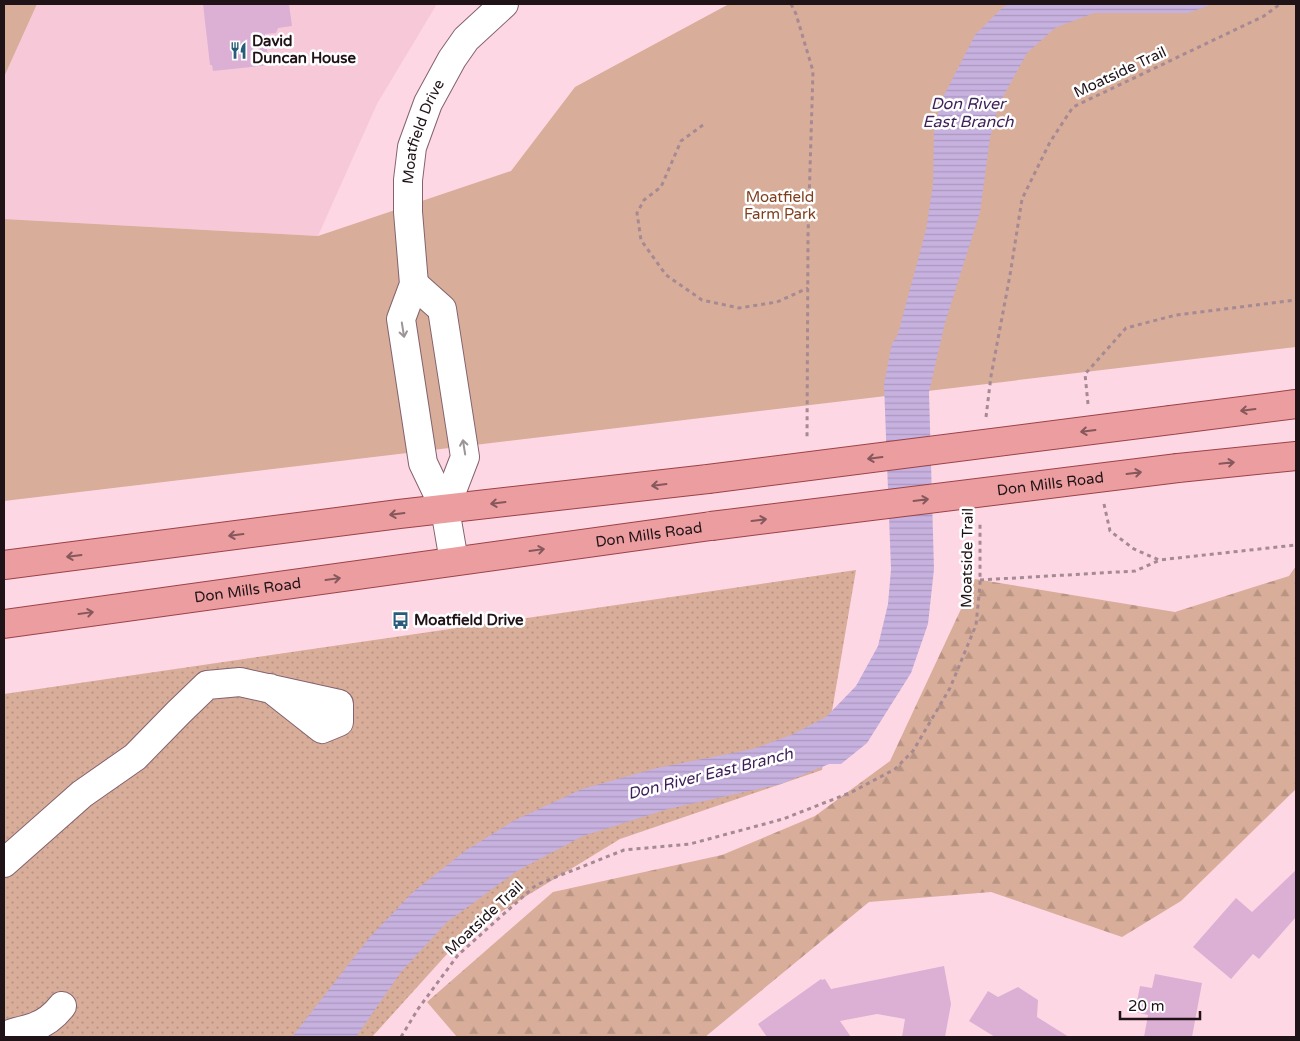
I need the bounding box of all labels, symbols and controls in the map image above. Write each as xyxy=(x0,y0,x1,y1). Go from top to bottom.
place label: David Duncan House xyxy=(252,32,356,67)
restaurant icon: David Duncan House xyxy=(228,40,248,60)
street label: Moatside Trail xyxy=(1071,43,1169,101)
street label: Moatfield Drive xyxy=(399,76,448,185)
water label: Don River East Branch xyxy=(922,94,1015,132)
park label: Moatfield Farm Park xyxy=(744,188,816,223)
one-way arrow xyxy=(398,322,408,338)
one-way arrow xyxy=(1240,405,1256,415)
one-way arrow xyxy=(1081,426,1097,436)
one-way arrow xyxy=(459,439,469,455)
one-way arrow xyxy=(867,453,883,463)
one-way arrow xyxy=(1218,458,1234,468)
street label: Don Mills Road xyxy=(996,468,1105,499)
one-way arrow xyxy=(1126,468,1142,478)
one-way arrow xyxy=(652,480,668,490)
one-way arrow xyxy=(912,495,928,505)
one-way arrow xyxy=(490,498,506,508)
street label: Moatside Trail xyxy=(957,508,977,608)
one-way arrow xyxy=(389,509,405,519)
one-way arrow xyxy=(751,515,767,525)
street label: Don Mills Road xyxy=(594,518,703,551)
one-way arrow xyxy=(228,530,244,540)
one-way arrow xyxy=(529,545,545,555)
one-way arrow xyxy=(67,551,83,561)
street label: Don Mills Road xyxy=(193,574,302,607)
one-way arrow xyxy=(325,574,341,584)
one-way arrow xyxy=(77,608,93,618)
bus stop icon: Moatfield Drive xyxy=(390,610,410,630)
place label: Moatfield Drive xyxy=(414,611,524,629)
water label: Don River East Branch xyxy=(626,743,796,804)
street label: Moatside Trail xyxy=(441,877,527,959)
scale bar xyxy=(1120,988,1200,1020)
text: 20 m xyxy=(1128,997,1165,1015)

